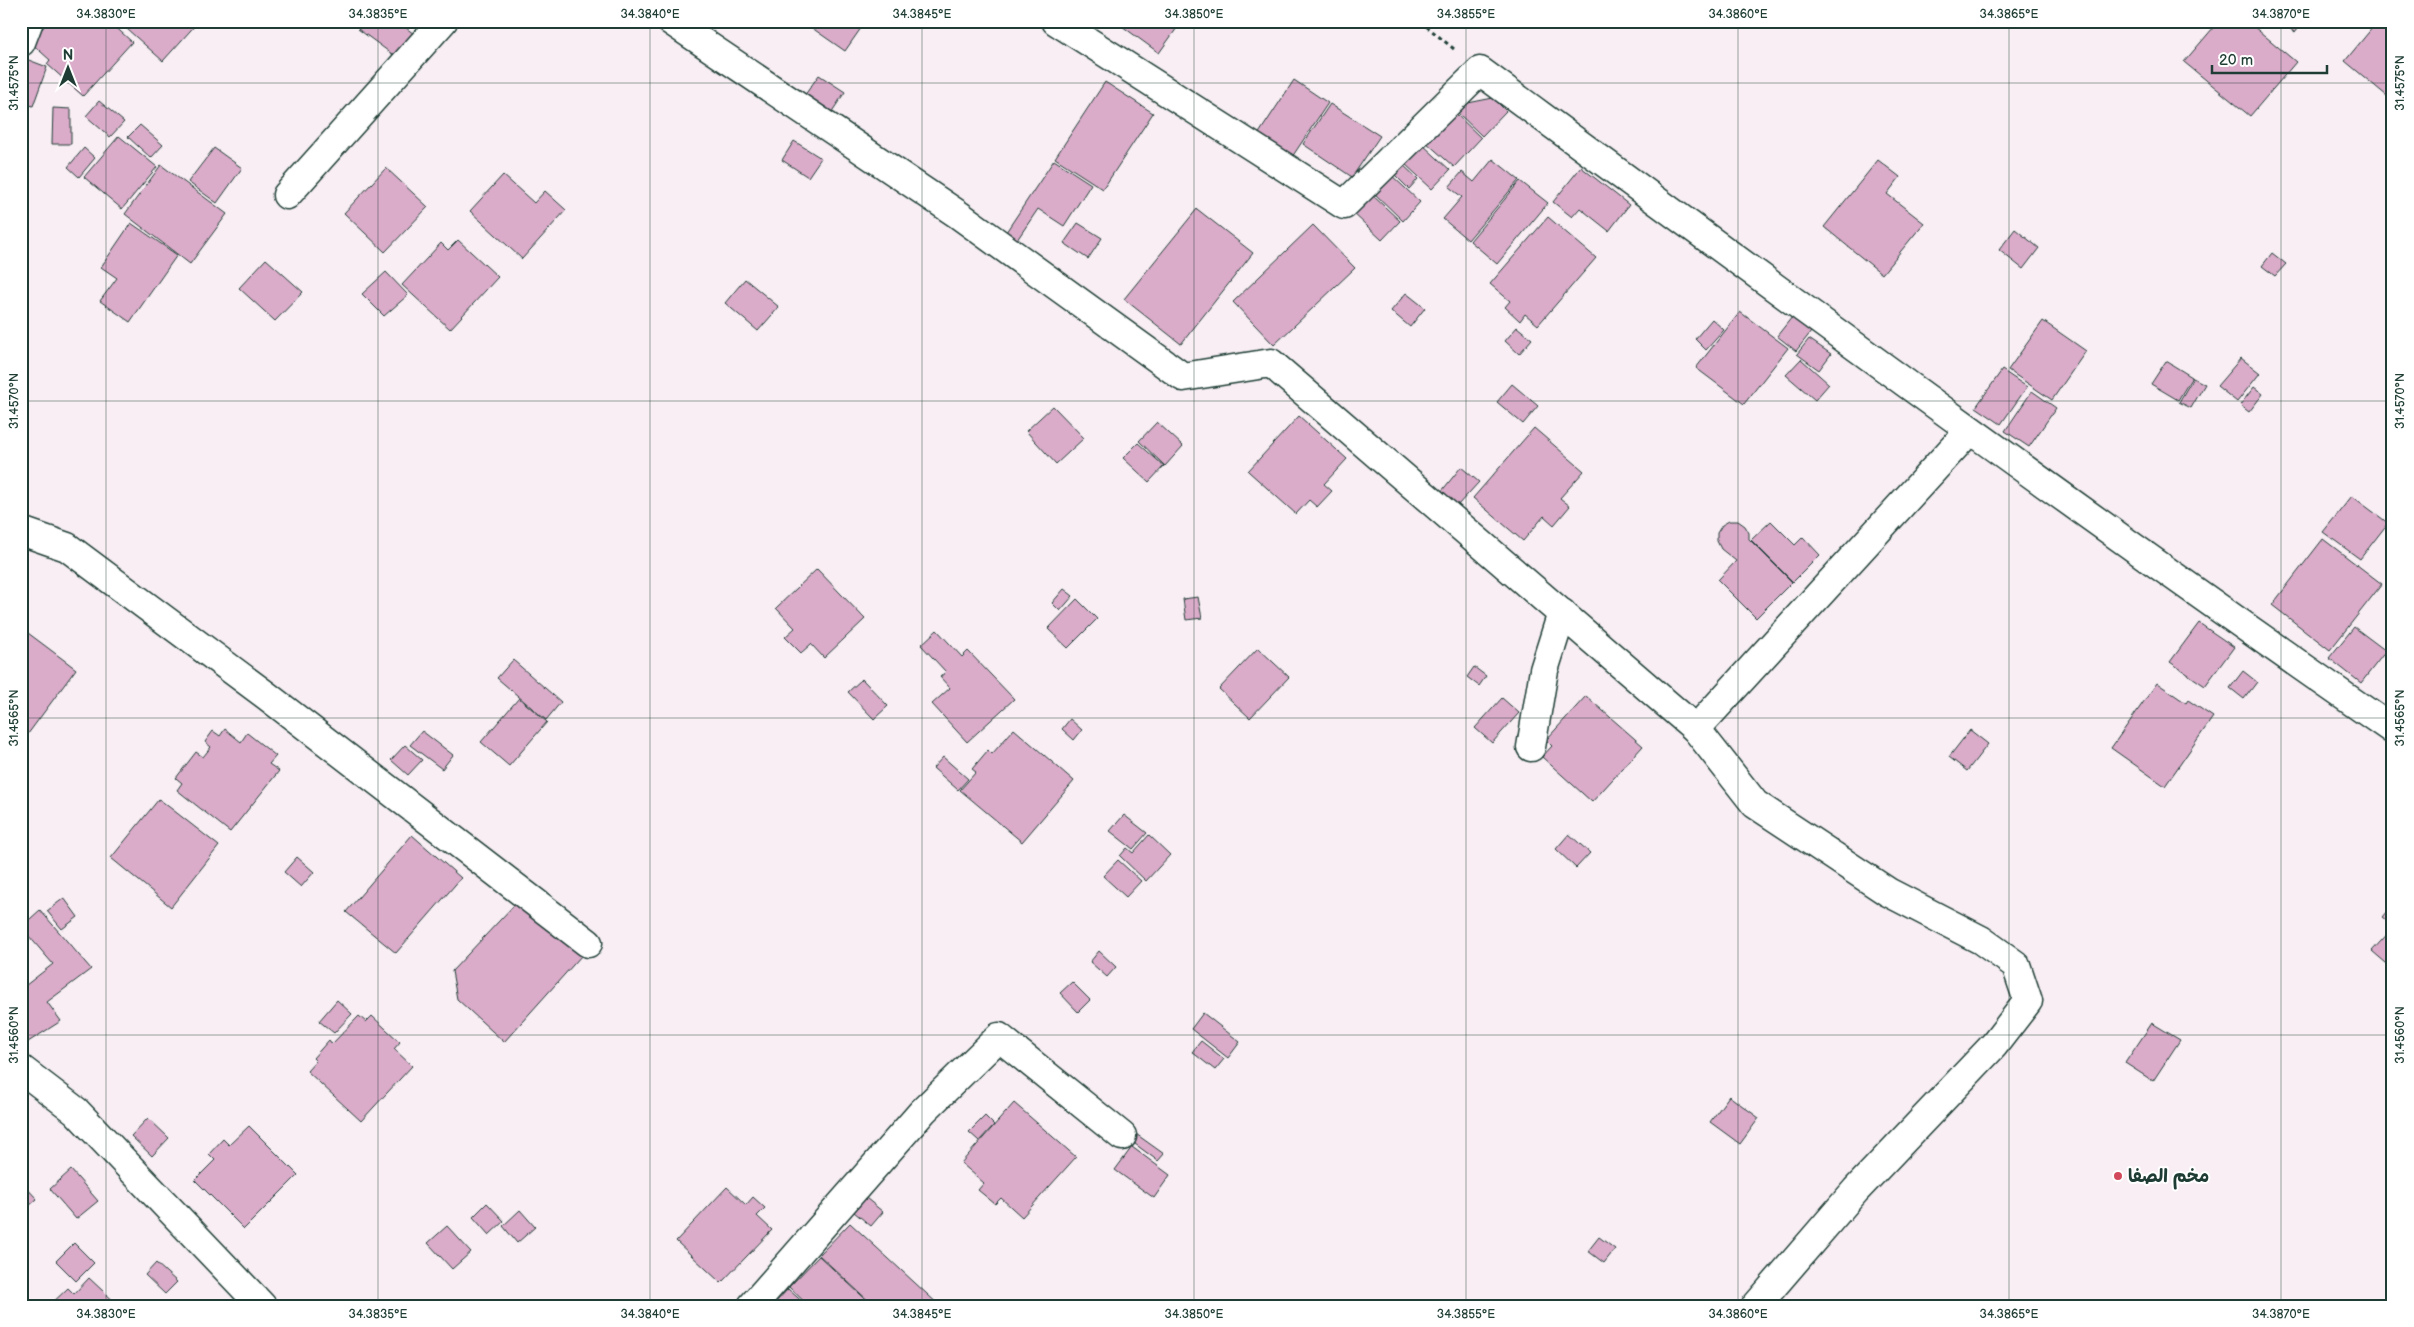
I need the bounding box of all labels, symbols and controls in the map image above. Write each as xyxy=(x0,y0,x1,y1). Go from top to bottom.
text: 34.3830°E xyxy=(76,7,136,22)
text: 34.3835°E xyxy=(349,7,408,22)
text: 34.3840°E xyxy=(620,7,680,22)
text: 34.3845°E xyxy=(893,7,952,22)
text: 34.3850°E xyxy=(1165,7,1223,22)
text: 34.3855°E xyxy=(1437,7,1495,22)
text: 34.3860°E xyxy=(1708,7,1768,22)
text: 34.3865°E xyxy=(1980,7,2039,22)
text: 34.3870°E xyxy=(2252,7,2310,22)
north arrow xyxy=(42,42,92,92)
scale bar xyxy=(2212,42,2326,74)
text: N xyxy=(63,47,73,64)
text: 20 m xyxy=(2219,51,2253,70)
text: 31.4575°N xyxy=(7,55,22,111)
text: 31.4575°N xyxy=(2393,55,2408,111)
text: 31.4570°N xyxy=(7,373,22,429)
text: 31.4570°N xyxy=(2393,373,2408,429)
text: 31.4565°N xyxy=(7,689,22,747)
text: 31.4565°N xyxy=(2393,689,2408,747)
text: 31.4560°N xyxy=(7,1006,22,1064)
text: 31.4560°N xyxy=(2393,1006,2408,1064)
place label: مخم الصفا xyxy=(2128,1166,2209,1190)
marker: مخم الصفا xyxy=(2112,1170,2124,1182)
text: 34.3830°E xyxy=(76,1307,136,1322)
text: 34.3835°E xyxy=(349,1307,408,1322)
text: 34.3840°E xyxy=(620,1307,680,1322)
text: 34.3845°E xyxy=(893,1307,952,1322)
text: 34.3850°E xyxy=(1165,1307,1223,1322)
text: 34.3855°E xyxy=(1437,1307,1495,1322)
text: 34.3860°E xyxy=(1708,1307,1768,1322)
text: 34.3865°E xyxy=(1980,1307,2039,1322)
text: 34.3870°E xyxy=(2252,1307,2310,1322)

